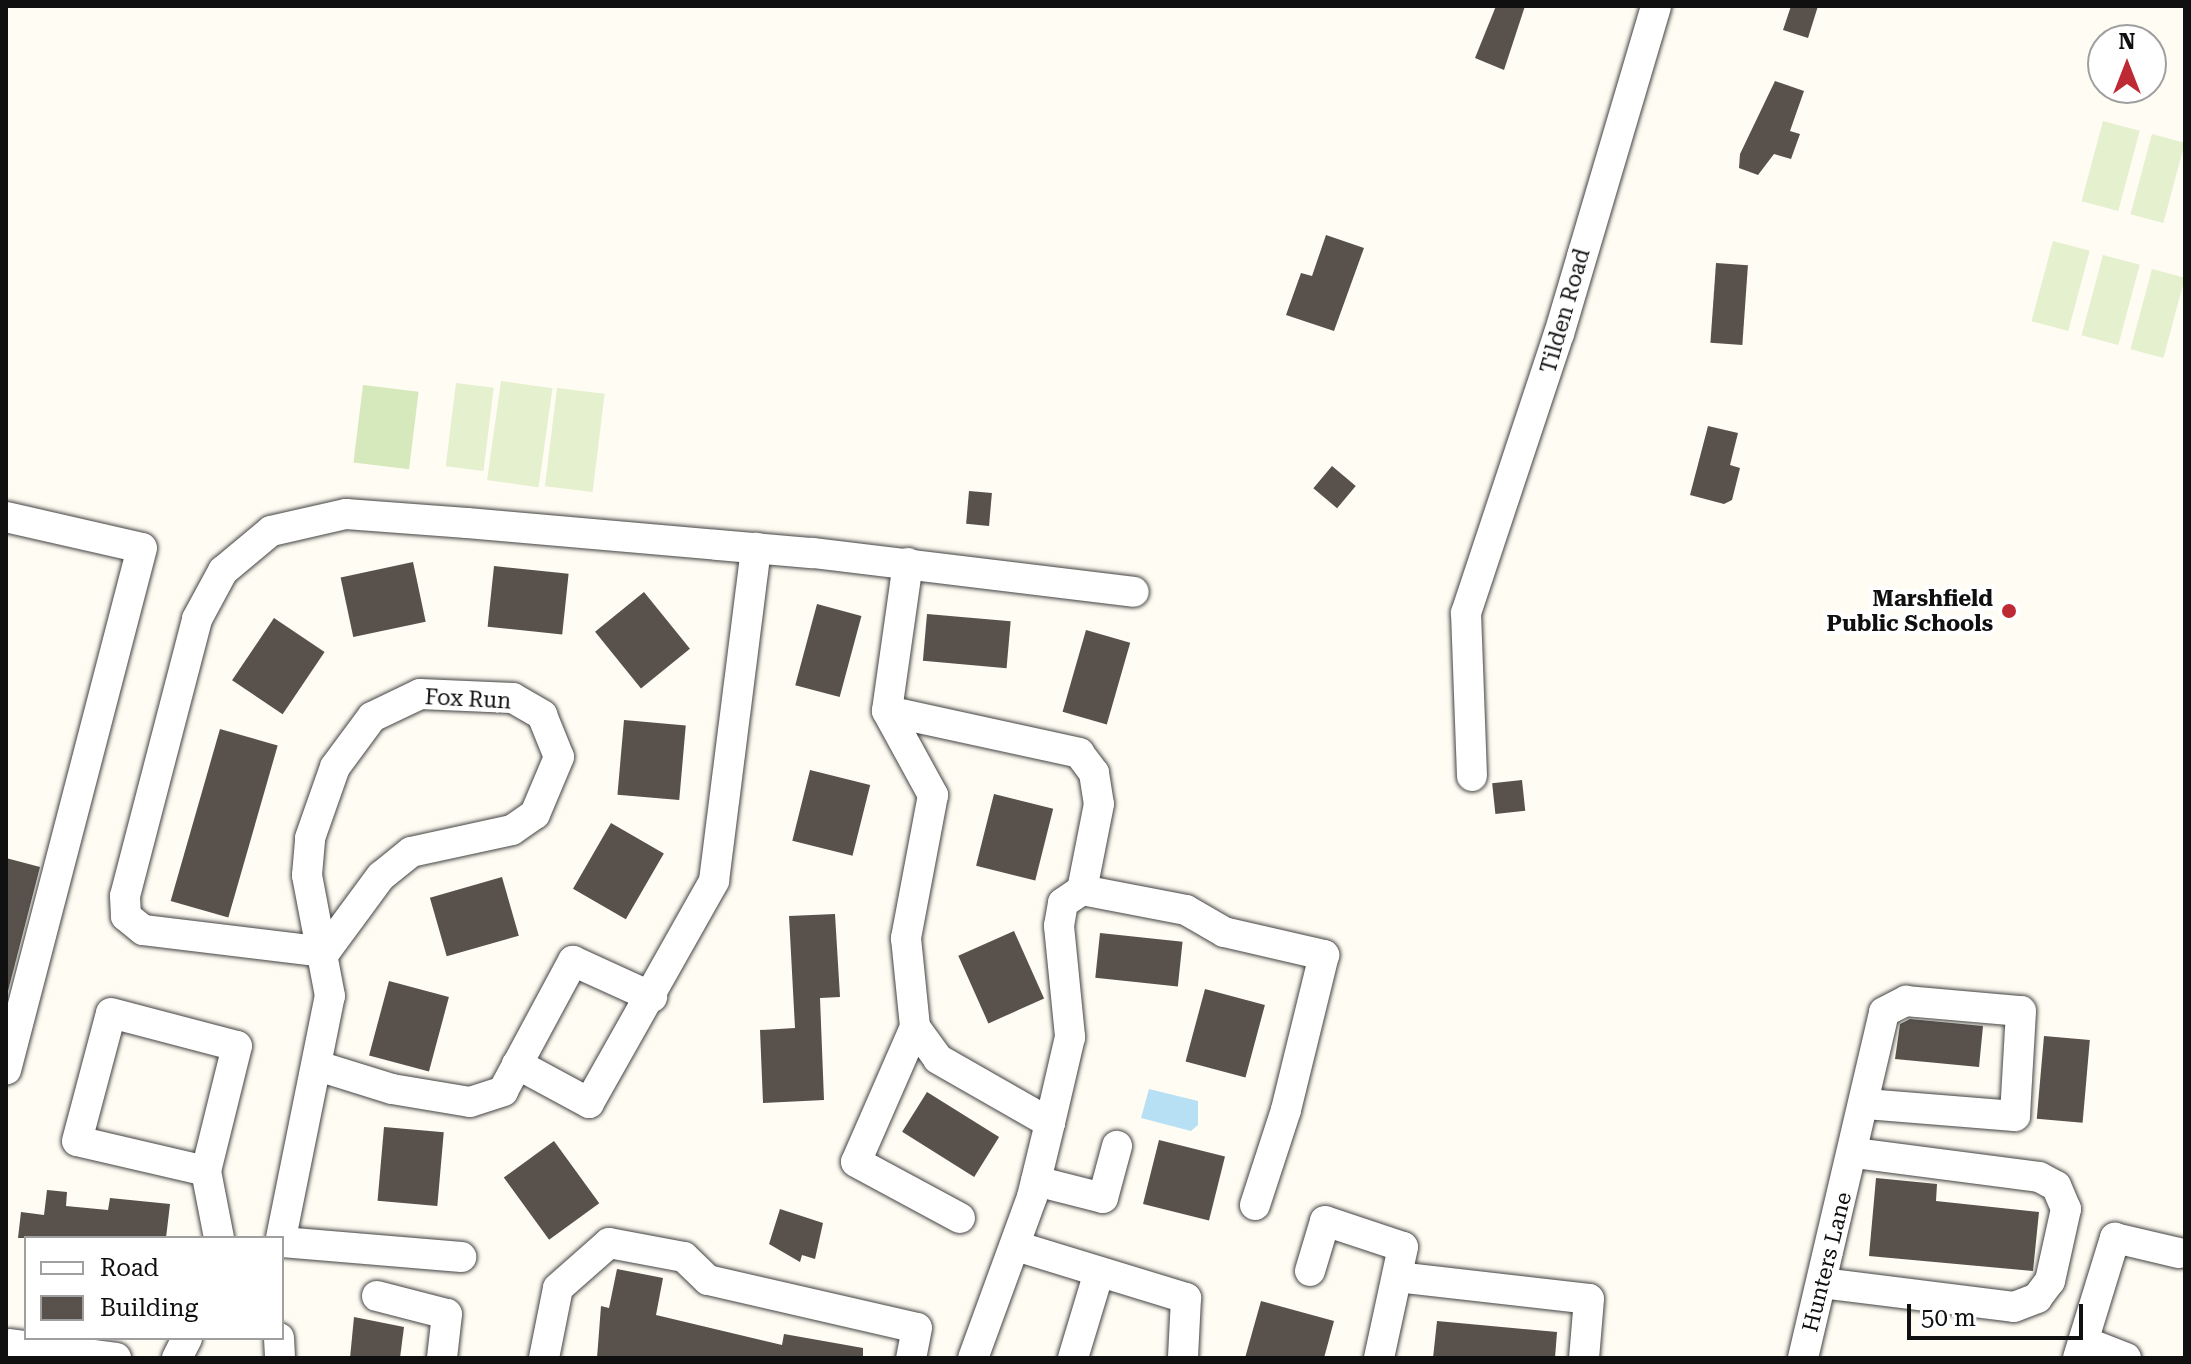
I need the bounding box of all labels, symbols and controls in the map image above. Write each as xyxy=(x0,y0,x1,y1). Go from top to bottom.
north arrow xyxy=(2087,24,2167,104)
text: N xyxy=(2119,29,2135,54)
street label: Tilden Road xyxy=(1535,246,1595,376)
place label: Marshfield Public Schools xyxy=(1827,585,1993,636)
marker: Marshfield Public Schools xyxy=(2000,602,2018,620)
street label: Fox Run xyxy=(424,684,512,714)
street label: Hunters Lane xyxy=(1797,1189,1857,1335)
legend xyxy=(24,1236,284,1340)
text: Road xyxy=(100,1254,159,1282)
scale bar xyxy=(1911,1288,2087,1338)
text: Building xyxy=(100,1294,198,1322)
text: 50 m xyxy=(1921,1304,1976,1332)

